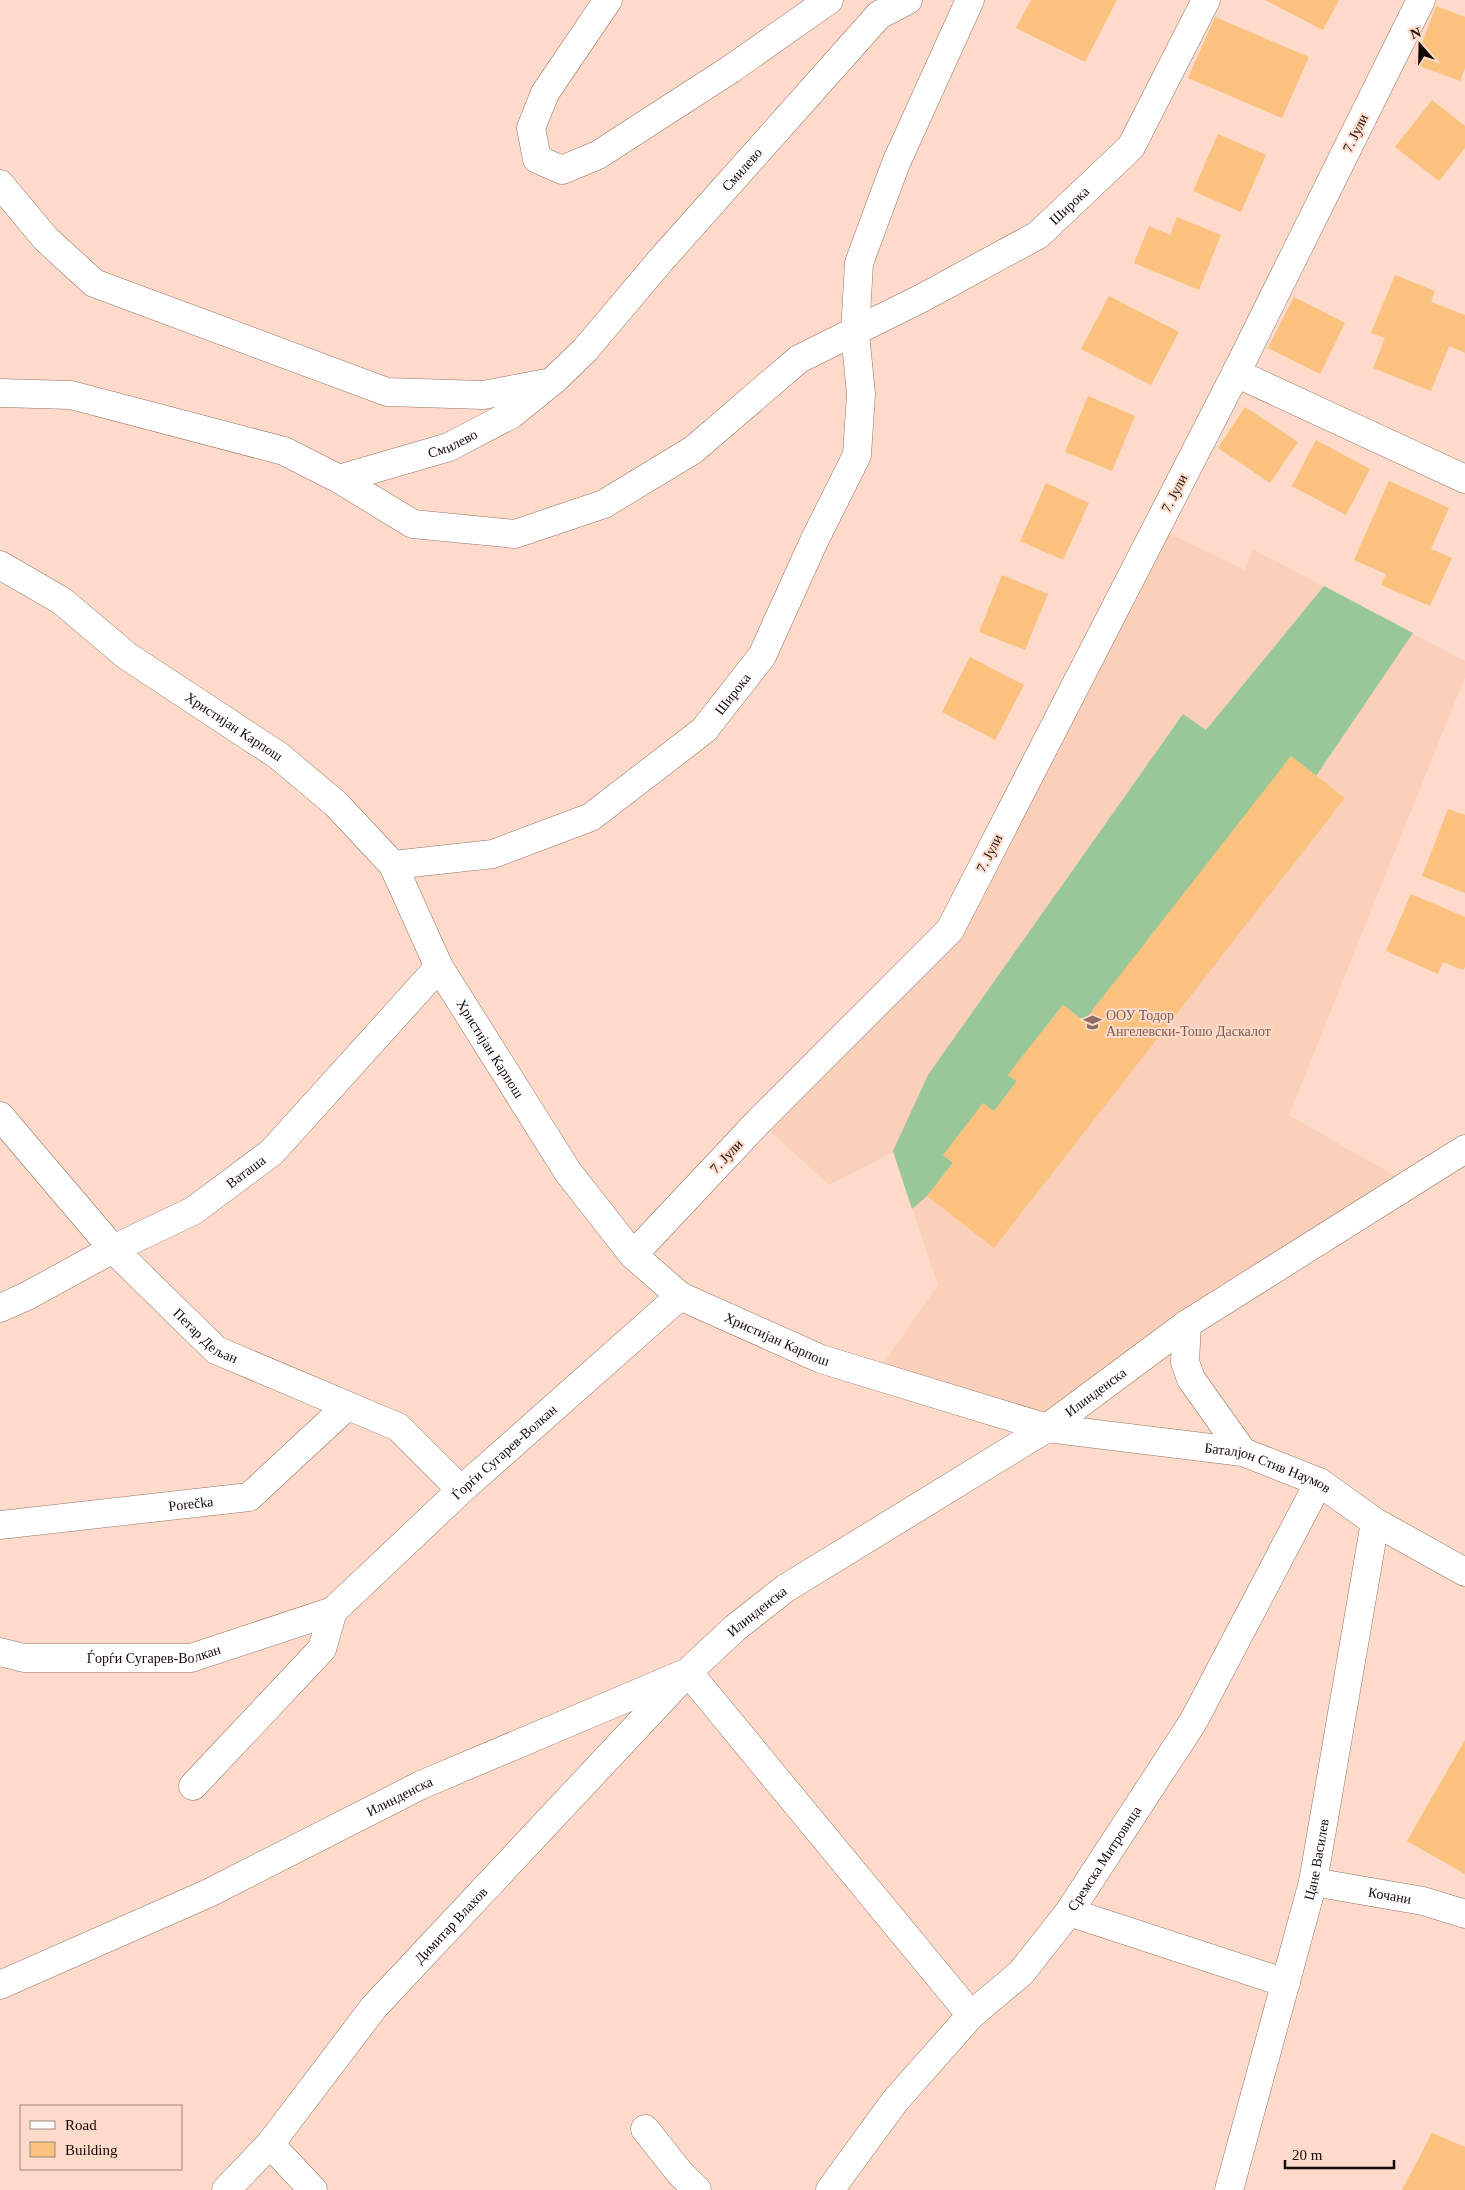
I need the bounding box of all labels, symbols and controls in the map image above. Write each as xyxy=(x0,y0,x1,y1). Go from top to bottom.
north arrow xyxy=(1395,20,1445,70)
text: N xyxy=(1408,24,1423,42)
street label: 7. Јули xyxy=(1340,111,1371,155)
street label: Смилево xyxy=(719,145,765,194)
street label: Широка xyxy=(1047,183,1093,228)
street label: Смилево xyxy=(426,427,480,461)
street label: 7. Јули xyxy=(1159,471,1191,515)
street label: Широка xyxy=(712,670,754,718)
street label: Христијан Карпош xyxy=(182,689,285,764)
street label: 7. Јули xyxy=(974,831,1006,875)
street label: Христијан Карпош xyxy=(453,997,526,1101)
place label: ООУ Тодор Ангелевски-Тошо Даскалот xyxy=(1106,1008,1271,1039)
school or university icon: ООУ Тодор Ангелевски-Тошо Даскалот xyxy=(1082,1013,1102,1033)
street label: 7. Јули xyxy=(707,1136,746,1176)
street label: Ваташа xyxy=(224,1152,269,1191)
street label: Петар Дељан xyxy=(170,1306,240,1366)
street label: Христијан Карпош xyxy=(722,1310,831,1369)
street label: Илинденска xyxy=(1062,1364,1130,1420)
street label: Ѓорѓи Сугарев-Волкан xyxy=(448,1402,560,1503)
street label: Баталјон Стив Наумов xyxy=(1204,1440,1334,1496)
street label: Porečka xyxy=(168,1494,215,1514)
street label: Илинденска xyxy=(724,1583,790,1640)
street label: Ѓорѓи Сугарев-Волкан xyxy=(87,1642,223,1666)
street label: Илинденска xyxy=(364,1774,436,1819)
street label: Сремска Митровица xyxy=(1065,1803,1145,1914)
street label: Цане Василев xyxy=(1301,1817,1332,1902)
street label: Димитар Влахов xyxy=(412,1884,491,1967)
street label: Кочани xyxy=(1367,1885,1413,1907)
legend xyxy=(20,2105,182,2170)
text: Road xyxy=(65,2117,97,2133)
scale bar xyxy=(1285,2138,1394,2170)
text: Building xyxy=(65,2142,118,2158)
text: 20 m xyxy=(1292,2147,1323,2163)

